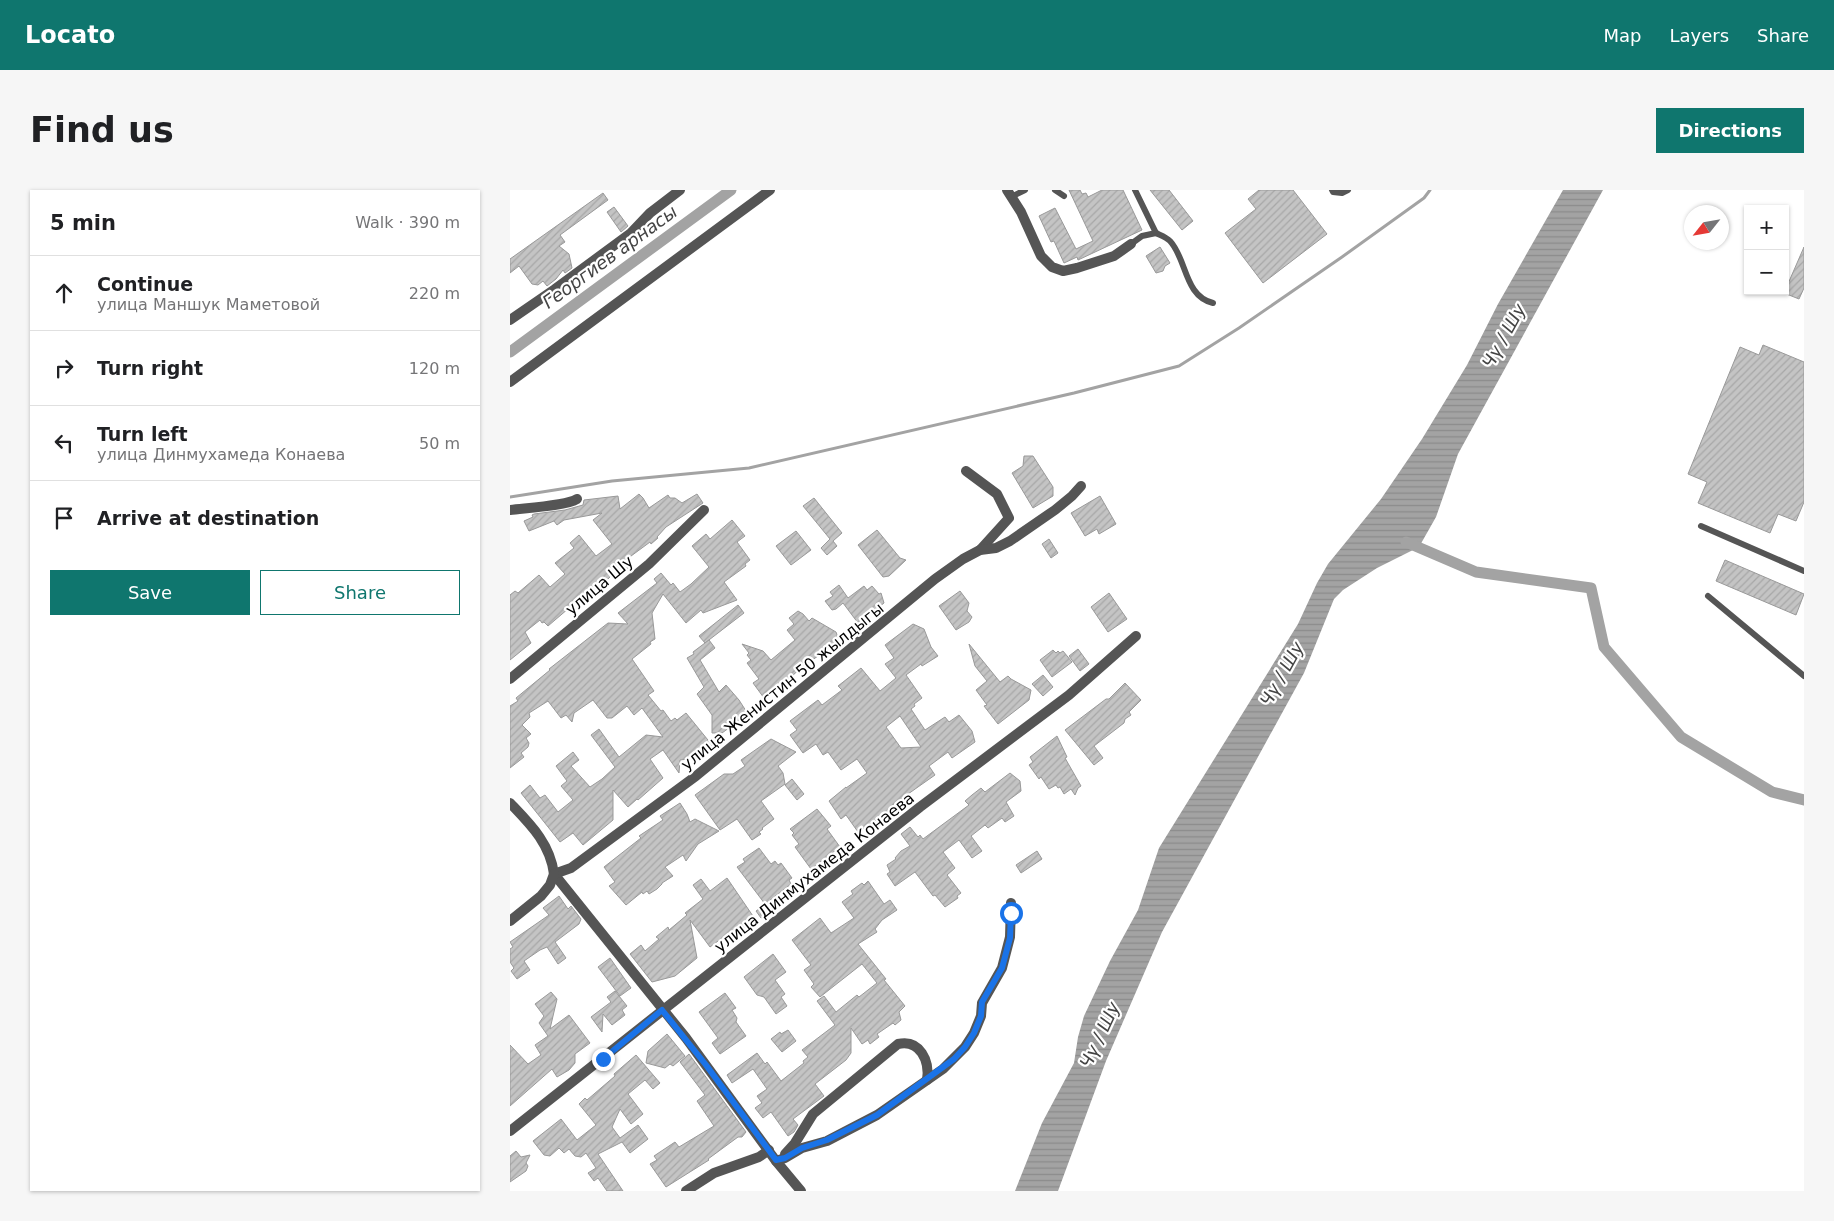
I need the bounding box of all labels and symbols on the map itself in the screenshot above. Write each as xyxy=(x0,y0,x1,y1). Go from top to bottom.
water label: Георгиев арнасы xyxy=(538,201,681,313)
north arrow xyxy=(1684,205,1729,250)
water label: Чү / Шу xyxy=(1477,300,1530,372)
street label: улица Шу xyxy=(562,552,637,619)
street label: улица Женистин 50 жылдыгы xyxy=(677,599,888,774)
water label: Чү / Шу xyxy=(1255,638,1308,710)
street label: улица Динмухамеда Конаева xyxy=(711,788,918,956)
route start xyxy=(1000,902,1023,925)
water label: Чү / Шу xyxy=(1075,998,1124,1071)
route end xyxy=(592,1048,615,1071)

